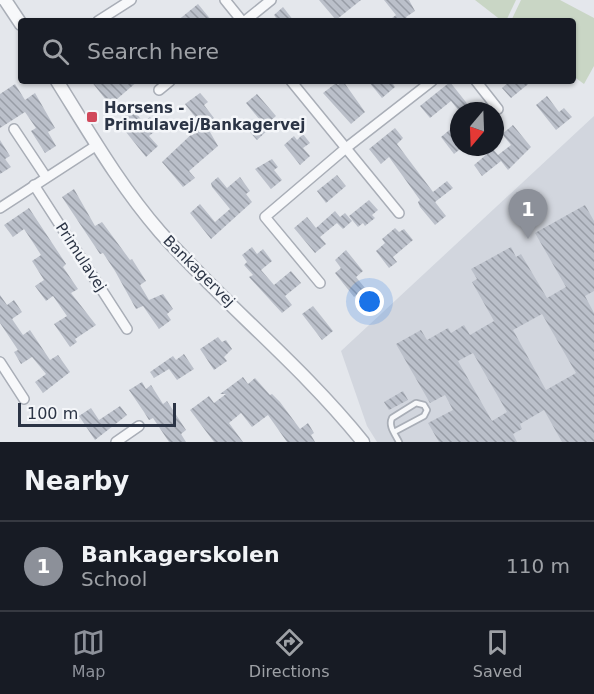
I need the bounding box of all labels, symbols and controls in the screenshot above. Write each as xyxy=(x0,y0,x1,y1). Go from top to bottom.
search box xyxy=(18,18,576,84)
icon: search xyxy=(39,35,72,68)
text: Search here xyxy=(87,39,219,64)
place label: Horsens - Primulavej/Bankagervej xyxy=(104,99,305,134)
north arrow xyxy=(450,102,504,156)
marker: Horsens - Primulavej/Bankagervej xyxy=(85,110,99,124)
pin: 1 xyxy=(508,190,548,239)
street label: Primulavej xyxy=(52,219,110,295)
street label: Bankagervej xyxy=(159,231,239,311)
your location xyxy=(355,287,384,316)
scale bar xyxy=(18,400,176,428)
text: 100 m xyxy=(27,404,78,423)
text: Nearby xyxy=(24,466,129,496)
text: Bankagerskolen xyxy=(81,542,280,567)
text: 1 xyxy=(37,554,50,578)
text: 110 m xyxy=(506,554,570,578)
text: School xyxy=(81,567,147,591)
tab: Map xyxy=(72,626,105,681)
tab: Directions xyxy=(249,626,329,681)
tab: Saved xyxy=(473,626,522,681)

